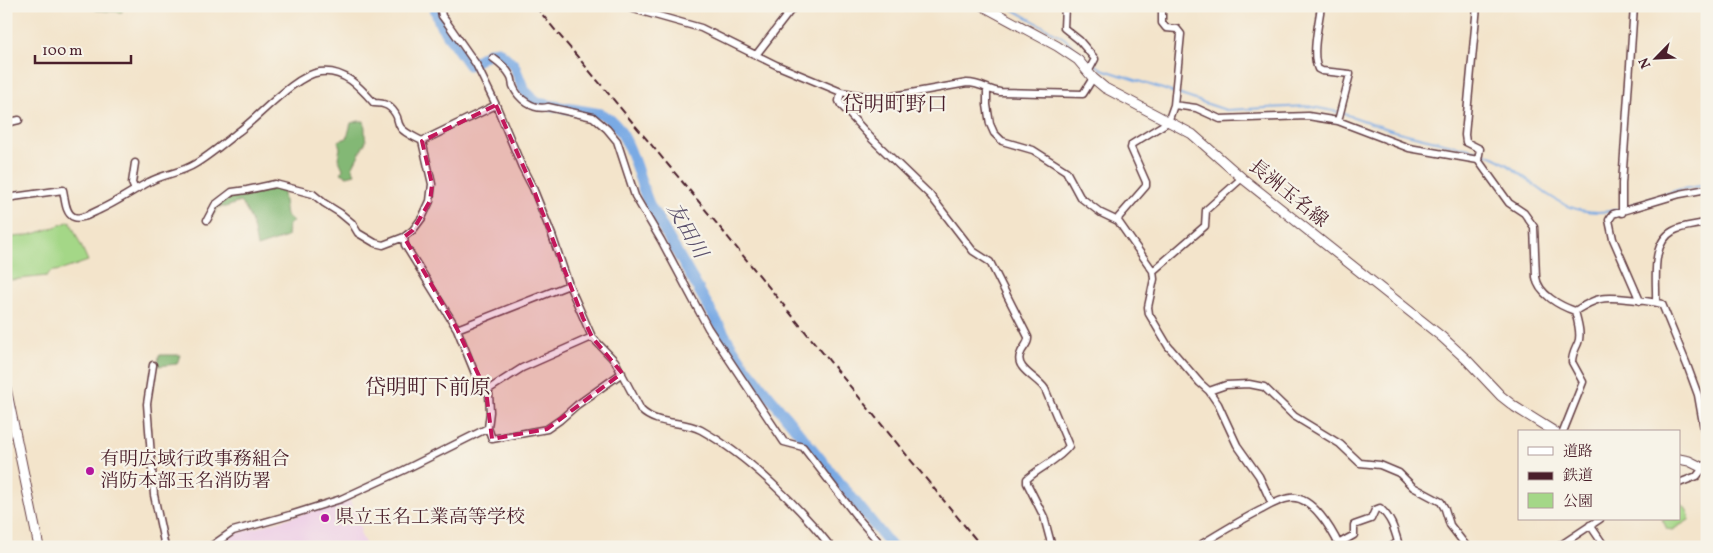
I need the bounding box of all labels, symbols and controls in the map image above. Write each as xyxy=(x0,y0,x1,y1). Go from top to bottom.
scale bar xyxy=(35,32,131,64)
north arrow xyxy=(1630,32,1680,82)
text: 100 m xyxy=(42,41,82,62)
text: N xyxy=(1635,54,1656,71)
district label: 岱明町野口 xyxy=(843,91,948,120)
street label: 長洲玉名線 xyxy=(1243,154,1333,234)
water label: 友田川 xyxy=(659,198,714,266)
district label: 岱明町下前原 xyxy=(365,374,491,403)
legend xyxy=(1518,430,1680,520)
text: 道路 xyxy=(1563,442,1593,463)
place label: 有明広域行政事務組合 消防本部玉名消防署 xyxy=(100,447,290,495)
marker: 有明広域行政事務組合 消防本部玉名消防署 xyxy=(84,465,96,477)
text: 鉄道 xyxy=(1563,466,1593,487)
text: 公園 xyxy=(1563,492,1593,513)
place label: 県立玉名工業高等学校 xyxy=(335,505,525,531)
marker: 県立玉名工業高等学校 xyxy=(319,512,331,524)

